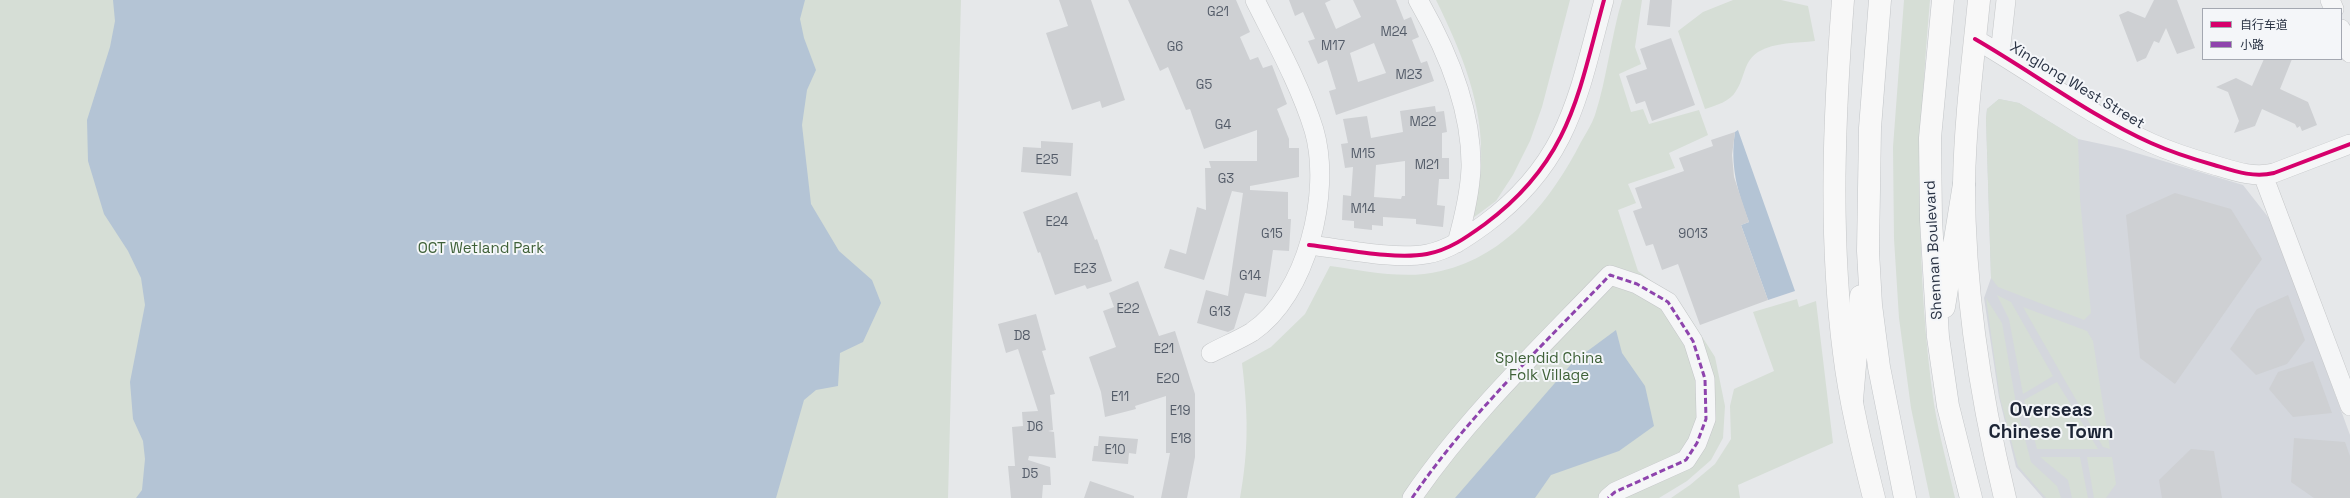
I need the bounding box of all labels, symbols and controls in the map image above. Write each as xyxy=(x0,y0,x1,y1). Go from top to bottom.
house number: G21 xyxy=(1207,4,1229,20)
legend xyxy=(2202,8,2342,60)
text: 自行车道 xyxy=(2240,17,2288,33)
house number: M24 xyxy=(1381,24,1407,40)
text: 小路 xyxy=(2240,37,2264,53)
house number: M17 xyxy=(1321,38,1345,54)
house number: G6 xyxy=(1167,39,1183,55)
street label: Xinglong West Street xyxy=(2006,39,2148,133)
house number: M23 xyxy=(1396,67,1422,83)
house number: G5 xyxy=(1196,77,1212,93)
house number: M22 xyxy=(1410,114,1436,130)
house number: G4 xyxy=(1215,117,1231,133)
house number: M15 xyxy=(1351,146,1375,162)
house number: E25 xyxy=(1036,152,1058,168)
house number: M21 xyxy=(1415,157,1439,173)
house number: G3 xyxy=(1218,171,1234,187)
street label: Shennan Boulevard xyxy=(1921,180,1947,320)
house number: M14 xyxy=(1351,201,1375,217)
house number: E24 xyxy=(1046,214,1068,230)
house number: G15 xyxy=(1261,226,1283,242)
house number: 9013 xyxy=(1678,226,1708,242)
park label: OCT Wetland Park xyxy=(418,240,544,258)
house number: E23 xyxy=(1074,261,1096,277)
house number: G14 xyxy=(1239,268,1261,284)
house number: E22 xyxy=(1117,301,1139,317)
house number: G13 xyxy=(1209,304,1231,320)
house number: D8 xyxy=(1014,328,1030,344)
house number: E21 xyxy=(1154,341,1174,357)
park label: Splendid China Folk Village xyxy=(1495,350,1603,385)
house number: E20 xyxy=(1156,371,1180,387)
house number: E11 xyxy=(1111,389,1129,405)
district label: Overseas Chinese Town xyxy=(1989,400,2113,444)
house number: E19 xyxy=(1170,403,1190,419)
house number: D6 xyxy=(1027,419,1043,435)
house number: E18 xyxy=(1171,431,1191,447)
house number: E10 xyxy=(1104,442,1126,458)
house number: D5 xyxy=(1022,466,1038,482)

